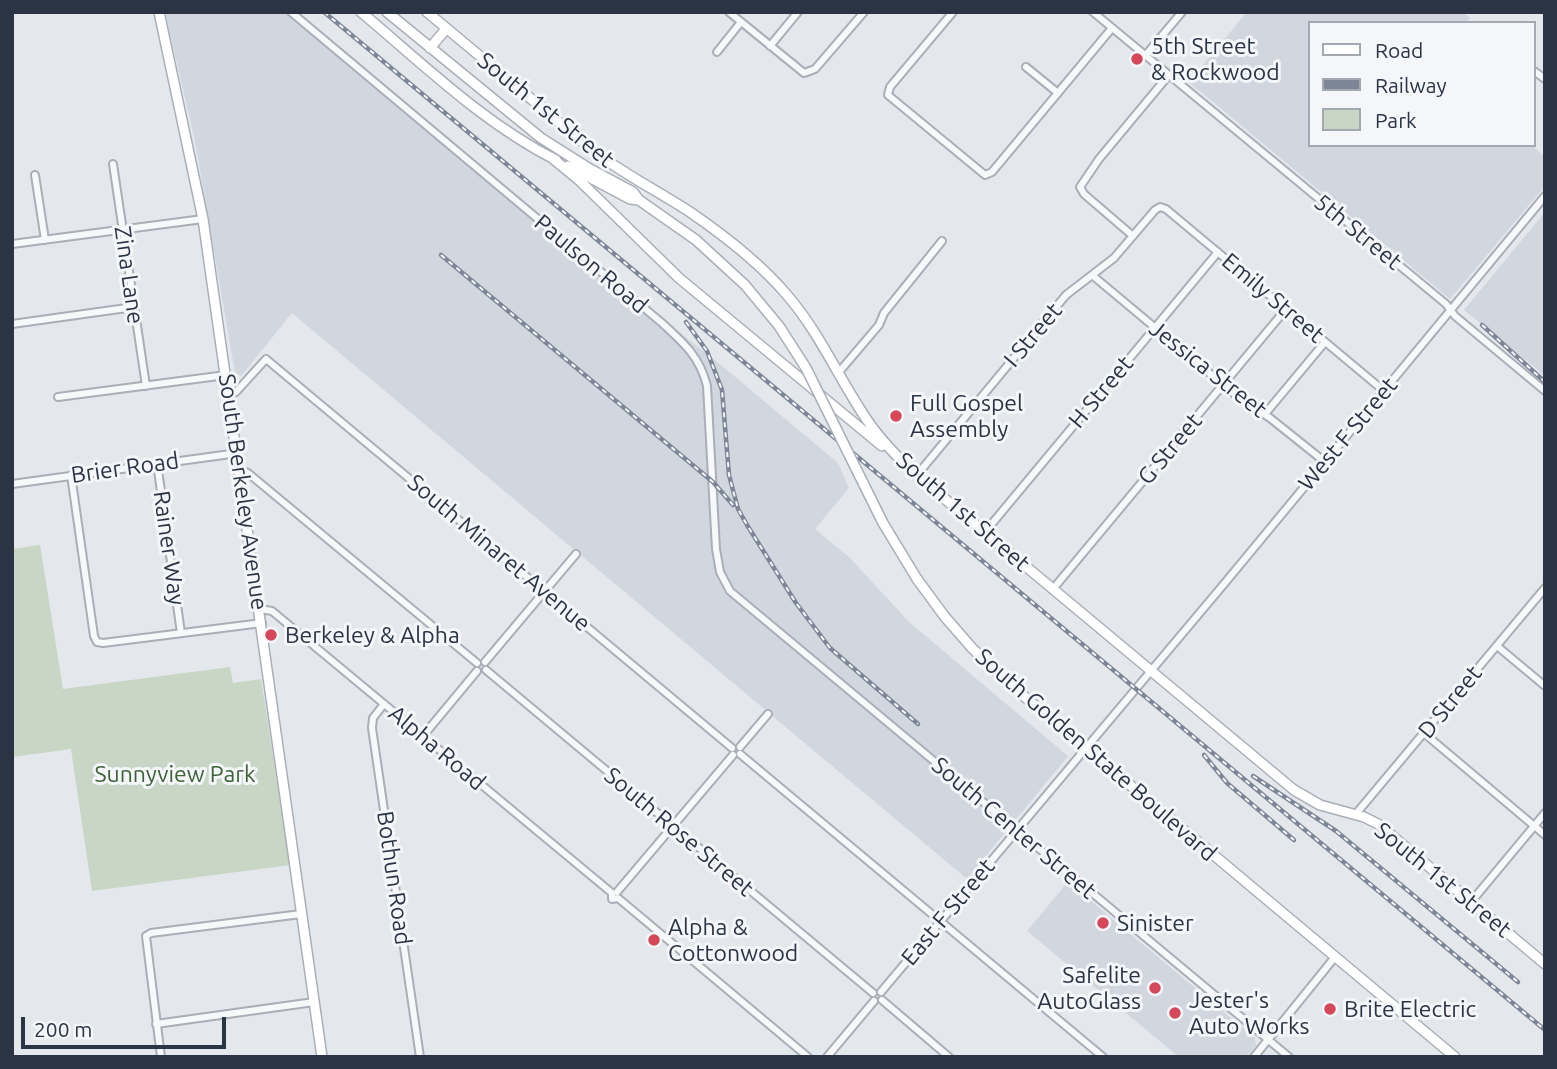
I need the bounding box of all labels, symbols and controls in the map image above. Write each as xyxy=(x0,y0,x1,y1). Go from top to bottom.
legend xyxy=(1308,21,1536,147)
place label: 5th Street & Rockwood xyxy=(1151,32,1280,86)
text: Road xyxy=(1375,38,1423,62)
street label: South 1st Street xyxy=(472,47,620,173)
marker: 5th Street & Rockwood xyxy=(1129,51,1145,67)
text: Railway xyxy=(1375,73,1447,97)
text: Park xyxy=(1375,108,1417,132)
street label: 5th Street xyxy=(1309,188,1407,276)
street label: Paulson Road xyxy=(529,209,653,319)
street label: Zina Lane xyxy=(108,224,150,326)
street label: Emily Street xyxy=(1216,247,1330,349)
street label: I Street xyxy=(998,297,1068,373)
street label: Jessica Street xyxy=(1144,315,1272,423)
street label: H Street xyxy=(1063,350,1139,434)
street label: South Berkeley Avenue xyxy=(213,372,273,612)
street label: West F Street xyxy=(1293,372,1403,496)
place label: Full Gospel Assembly xyxy=(910,389,1023,443)
marker: Full Gospel Assembly xyxy=(888,408,904,424)
street label: G Street xyxy=(1132,408,1208,490)
street label: Brier Road xyxy=(69,447,181,489)
street label: South 1st Street xyxy=(891,447,1035,577)
street label: South Minaret Avenue xyxy=(402,469,596,637)
street label: Rainer Way xyxy=(147,489,191,607)
place label: Berkeley & Alpha xyxy=(285,621,460,649)
marker: Berkeley & Alpha xyxy=(263,627,279,643)
street label: South Golden State Boulevard xyxy=(970,643,1222,867)
street label: D Street xyxy=(1412,660,1488,744)
street label: Alpha Road xyxy=(383,700,491,796)
street label: South Center Street xyxy=(926,751,1102,905)
park label: Sunnyview Park xyxy=(94,760,256,788)
street label: South Rose Street xyxy=(599,762,759,902)
street label: Bothun Road xyxy=(371,809,417,947)
street label: South 1st Street xyxy=(1369,817,1517,943)
street label: East F Street xyxy=(895,853,1001,971)
place label: Sinister xyxy=(1117,909,1194,937)
place label: Alpha & Cottonwood xyxy=(668,913,798,967)
marker: Sinister xyxy=(1095,915,1111,931)
marker: Alpha & Cottonwood xyxy=(646,932,662,948)
place label: Safelite AutoGlass xyxy=(1037,961,1141,1015)
marker: Safelite AutoGlass xyxy=(1147,980,1163,996)
place label: Jester's Auto Works xyxy=(1189,986,1309,1040)
place label: Brite Electric xyxy=(1344,995,1476,1023)
marker: Brite Electric xyxy=(1322,1001,1338,1017)
scale bar xyxy=(24,1002,229,1046)
marker: Jester's Auto Works xyxy=(1167,1005,1183,1021)
text: 200 m xyxy=(34,1017,92,1041)

